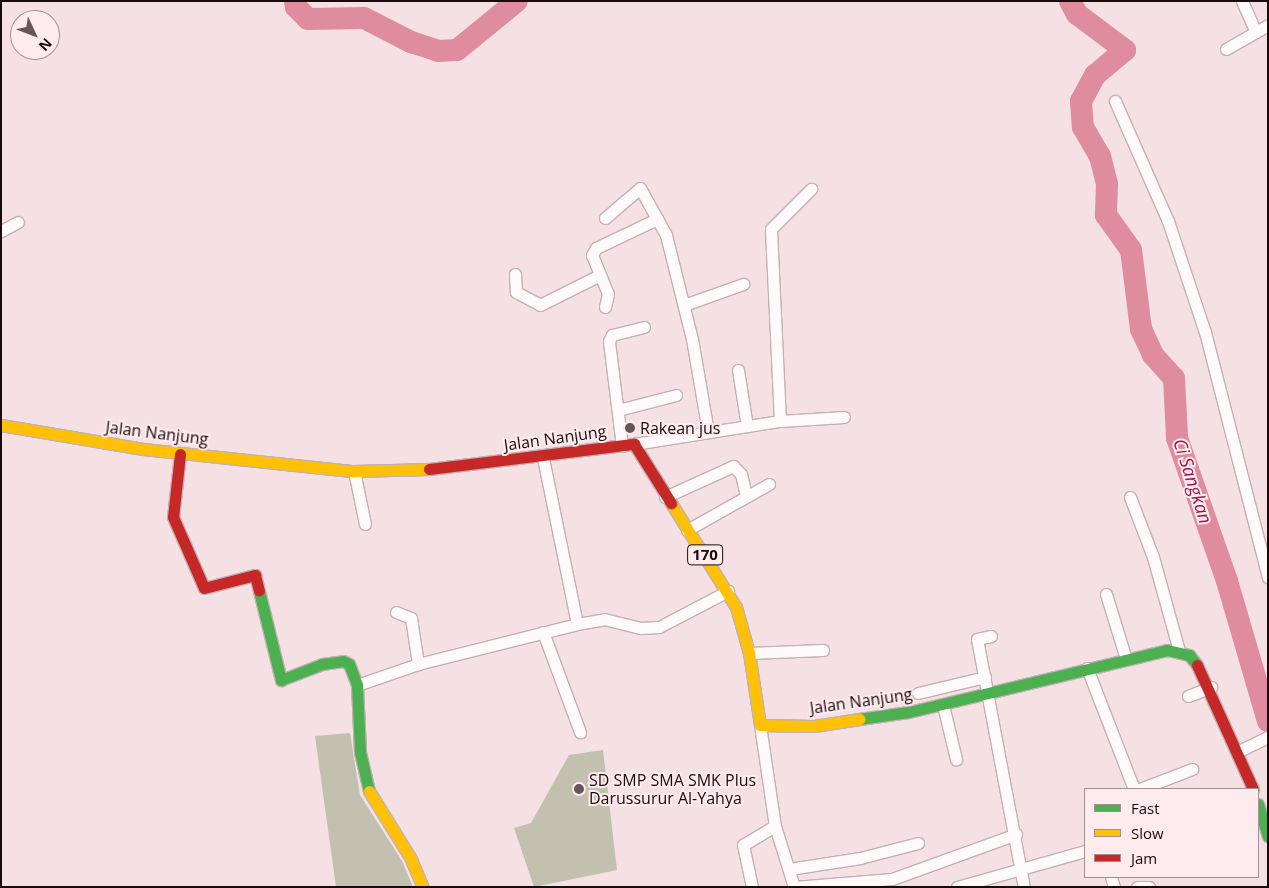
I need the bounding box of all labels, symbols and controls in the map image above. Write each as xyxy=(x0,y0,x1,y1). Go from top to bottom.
north arrow xyxy=(10,10,60,60)
text: N xyxy=(35,34,56,56)
street label: Jalan Nanjung xyxy=(105,417,209,449)
place label: Rakean jus xyxy=(640,418,720,438)
street label: Jalan Nanjung xyxy=(503,421,607,455)
marker: Rakean jus xyxy=(624,422,636,434)
water label: Ci Sangkan xyxy=(1169,436,1217,526)
road number: 170 xyxy=(686,542,724,568)
street label: Jalan Nanjung xyxy=(809,684,913,718)
place label: SD SMP SMA SMK Plus Darussurur Al-Yahya xyxy=(589,770,756,808)
marker: SD SMP SMA SMK Plus Darussurur Al-Yahya xyxy=(573,783,585,795)
legend xyxy=(1084,788,1259,878)
text: Fast xyxy=(1131,798,1160,818)
text: Slow xyxy=(1131,823,1164,843)
text: Jam xyxy=(1131,848,1157,868)

